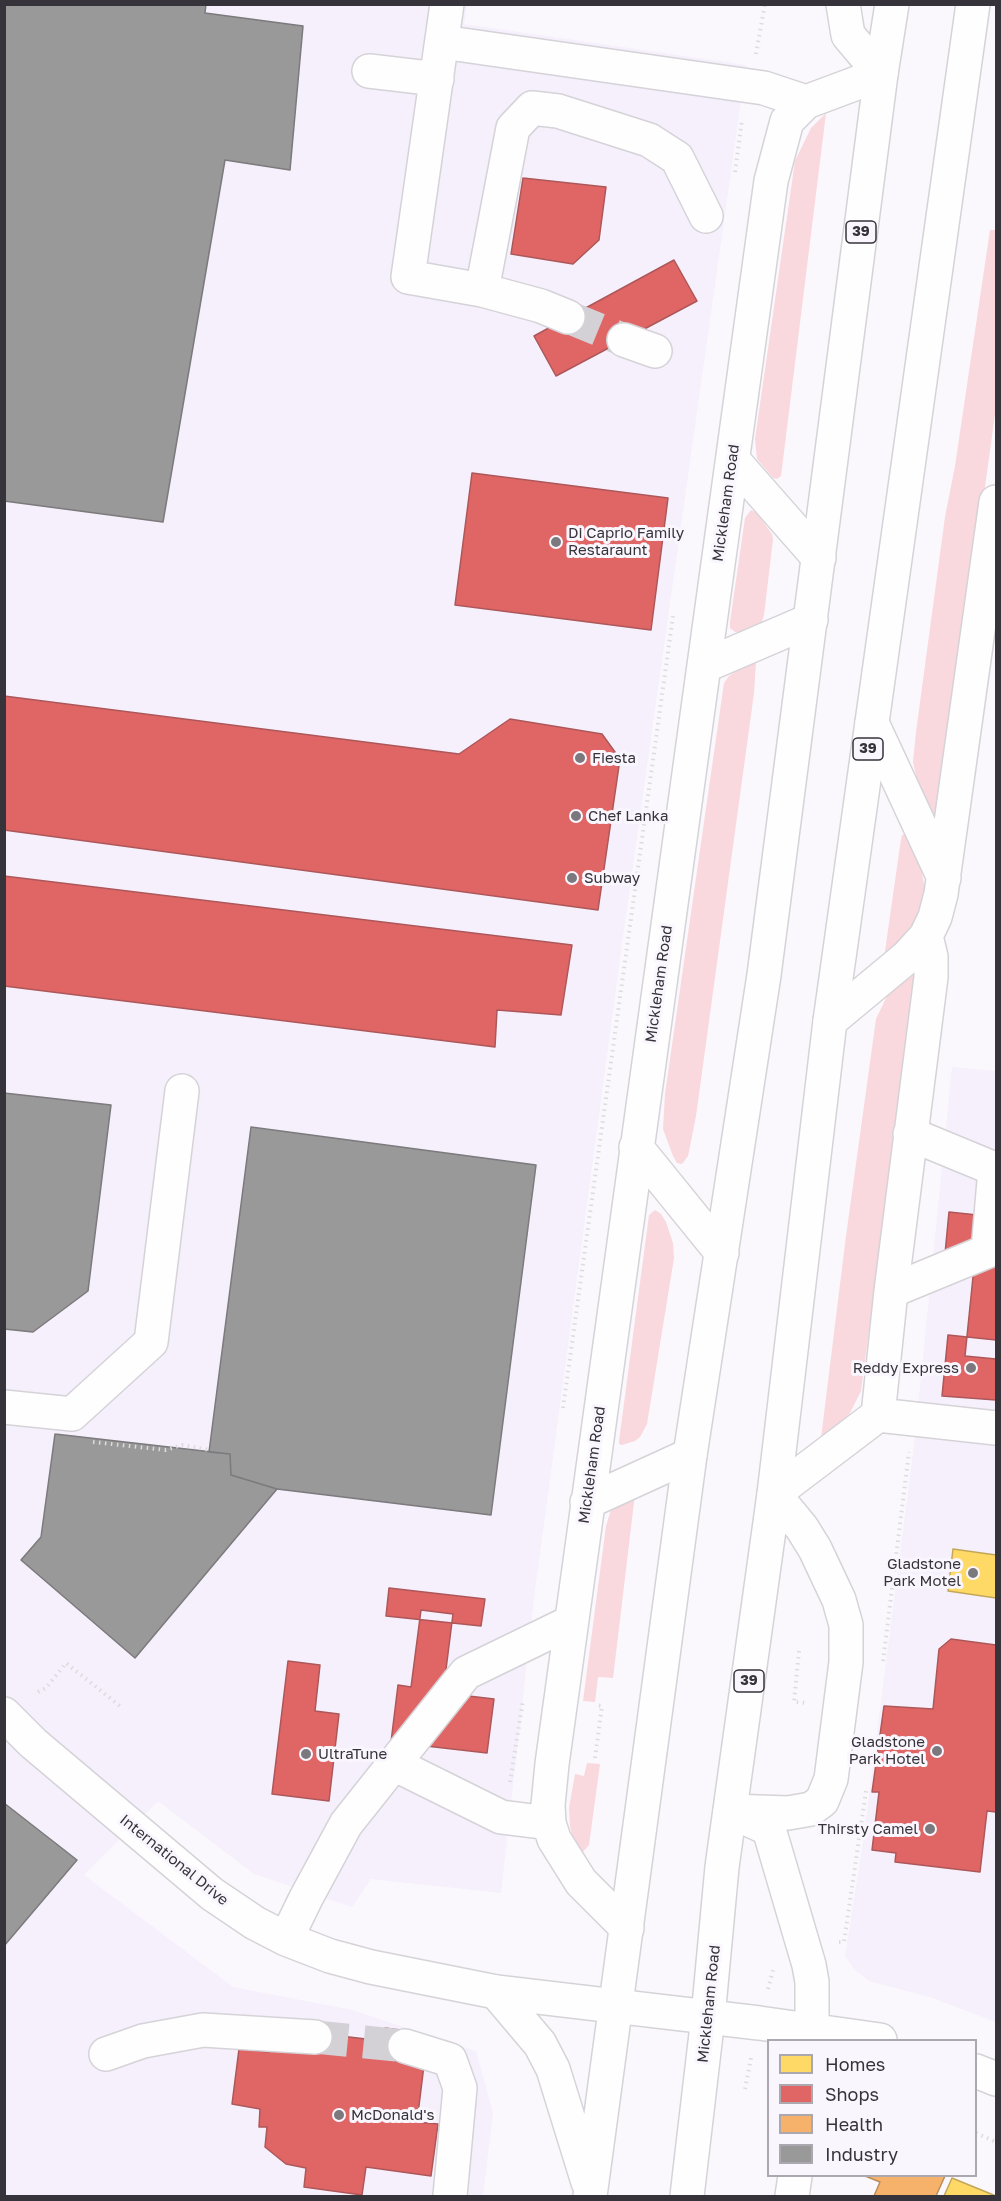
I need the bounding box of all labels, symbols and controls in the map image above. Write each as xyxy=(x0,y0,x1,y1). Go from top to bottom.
road number: 39 xyxy=(846,221,876,243)
street label: Mickleham Road xyxy=(709,443,743,563)
place label: Di Caprio Family Restaraunt xyxy=(568,524,684,559)
marker: Di Caprio Family Restaraunt xyxy=(549,535,563,549)
road number: 39 xyxy=(853,738,883,760)
place label: Fiesta xyxy=(592,749,636,767)
marker: Fiesta xyxy=(573,751,587,765)
place label: Chef Lanka xyxy=(588,807,668,825)
marker: Chef Lanka xyxy=(569,809,583,823)
place label: Subway xyxy=(584,869,640,887)
marker: Subway xyxy=(565,871,579,885)
street label: Mickleham Road xyxy=(642,924,676,1044)
place label: Reddy Express xyxy=(853,1359,959,1377)
marker: Reddy Express xyxy=(964,1361,978,1375)
street label: Mickleham Road xyxy=(575,1405,609,1525)
place label: Gladstone Park Motel xyxy=(883,1555,961,1590)
marker: Gladstone Park Motel xyxy=(966,1566,980,1580)
road number: 39 xyxy=(734,1670,764,1692)
place label: Gladstone Park Hotel xyxy=(849,1733,925,1768)
marker: Gladstone Park Hotel xyxy=(930,1744,944,1758)
place label: UltraTune xyxy=(318,1745,387,1763)
marker: UltraTune xyxy=(299,1747,313,1761)
street label: International Drive xyxy=(116,1811,232,1909)
place label: Thirsty Camel xyxy=(818,1820,918,1838)
marker: Thirsty Camel xyxy=(923,1822,937,1836)
street label: Mickleham Road xyxy=(694,1944,724,2064)
legend xyxy=(767,2039,977,2177)
text: Homes xyxy=(825,2053,885,2075)
text: Shops xyxy=(825,2083,879,2105)
place label: McDonald's xyxy=(351,2106,434,2124)
marker: McDonald's xyxy=(332,2108,346,2122)
text: Health xyxy=(825,2113,883,2135)
text: Industry xyxy=(825,2143,898,2165)

